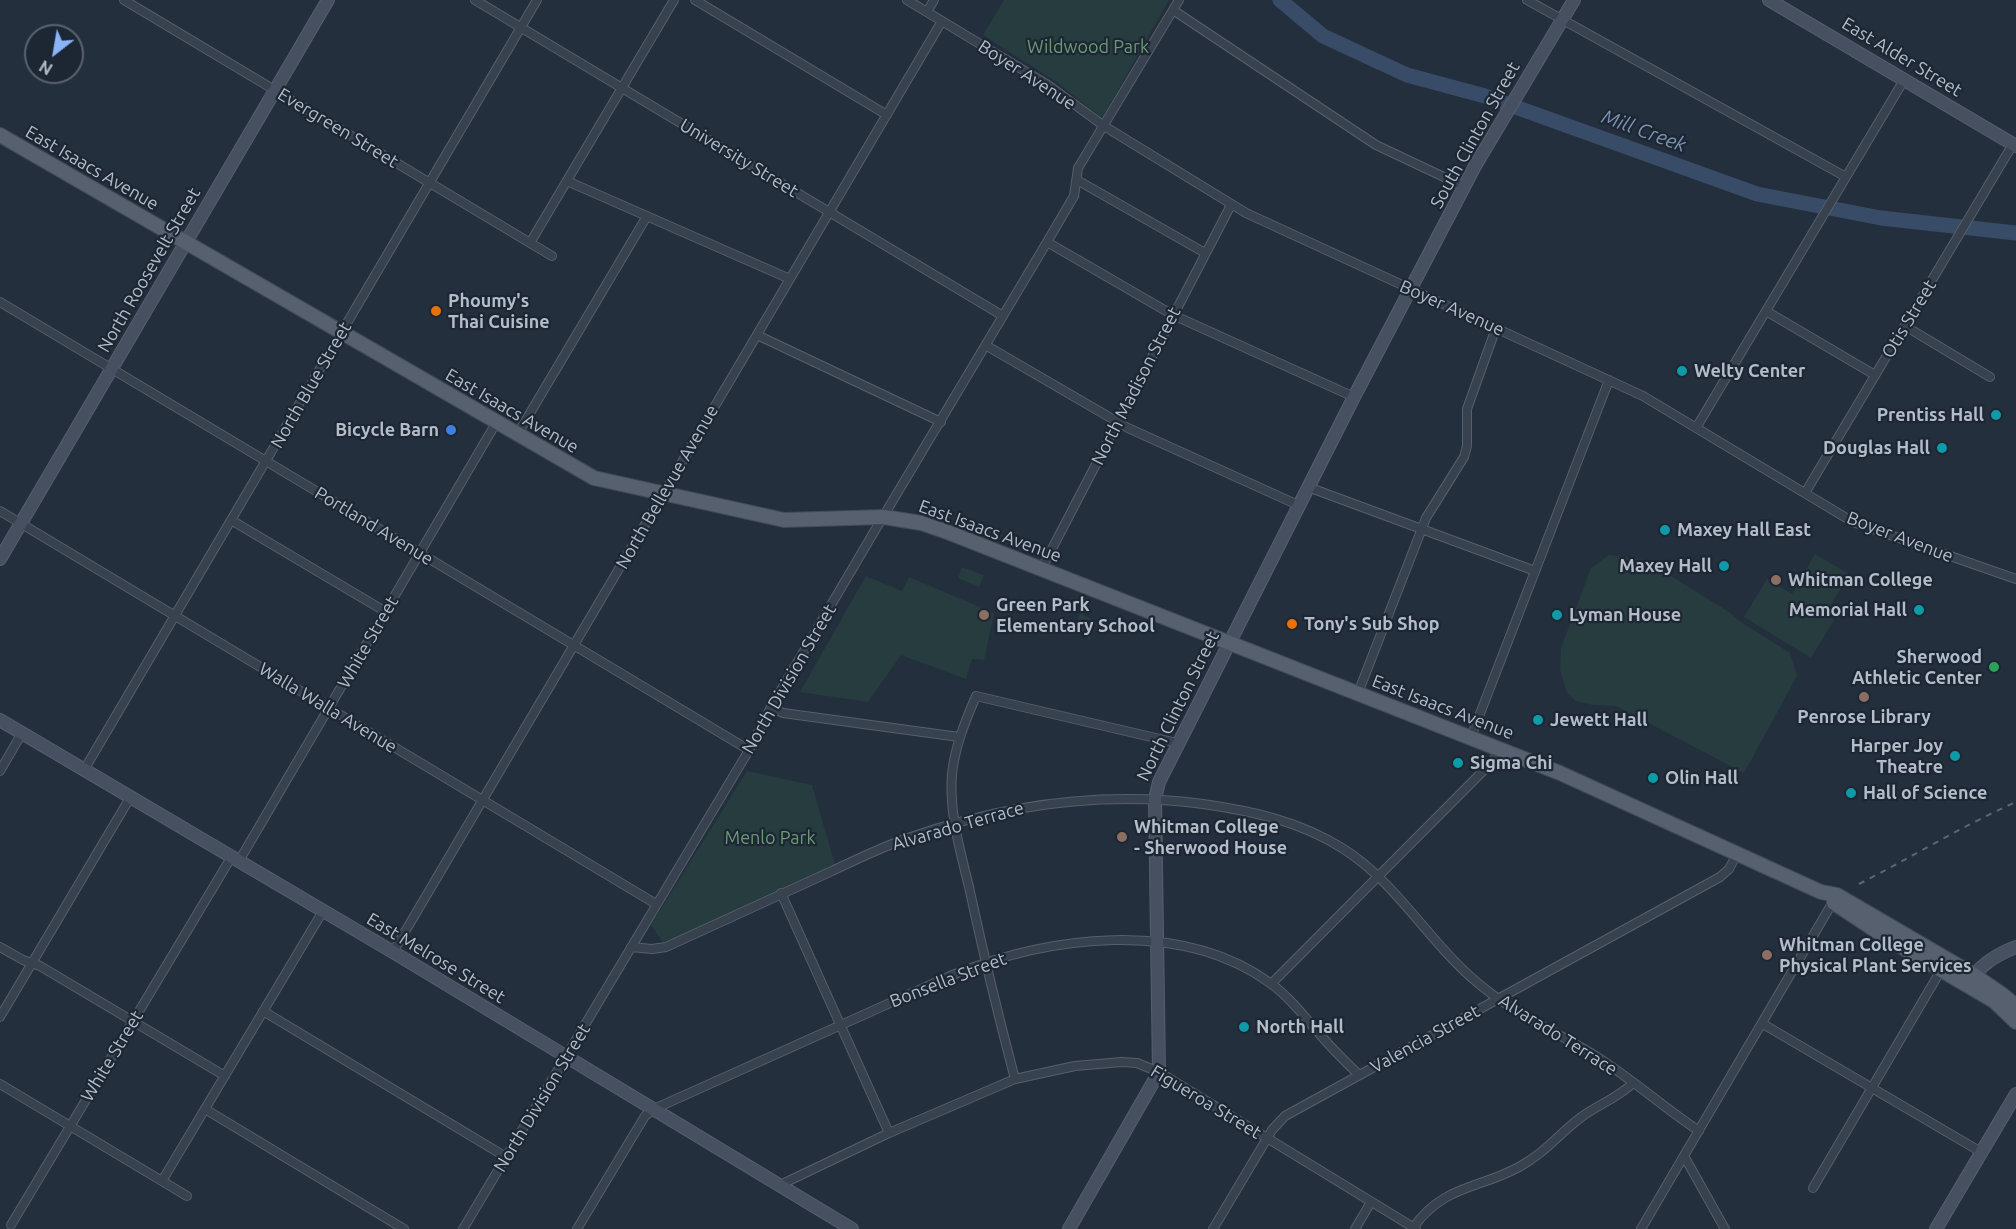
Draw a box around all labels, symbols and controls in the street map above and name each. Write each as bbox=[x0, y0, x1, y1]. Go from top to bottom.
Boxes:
street label: East Alder Street bbox=[1838, 13, 1966, 101]
north arrow bbox=[24, 24, 84, 84]
street label: Boyer Avenue bbox=[974, 35, 1080, 115]
park label: Wildwood Park bbox=[1027, 36, 1149, 58]
text: N bbox=[36, 57, 56, 79]
street label: South Clinton Street bbox=[1426, 58, 1524, 212]
street label: Evergreen Street bbox=[274, 83, 402, 173]
water label: Mill Creek bbox=[1598, 105, 1690, 157]
street label: University Street bbox=[676, 114, 802, 202]
street label: East Isaacs Avenue bbox=[22, 121, 162, 215]
street label: North Roosevelt Street bbox=[93, 184, 205, 356]
street label: Boyer Avenue bbox=[1396, 275, 1508, 341]
street label: Otis Street bbox=[1877, 276, 1941, 362]
place label: Phoumy's Thai Cuisine bbox=[448, 290, 550, 332]
street label: North Madison Street bbox=[1087, 303, 1185, 469]
marker: Phoumy's Thai Cuisine bbox=[429, 304, 443, 318]
street label: North Blue Street bbox=[266, 318, 356, 452]
place label: Welty Center bbox=[1694, 360, 1805, 382]
street label: East Isaacs Avenue bbox=[442, 364, 582, 458]
marker: Welty Center bbox=[1675, 364, 1689, 378]
street label: North Bellevue Avenue bbox=[611, 401, 723, 573]
place label: Prentiss Hall bbox=[1877, 404, 1984, 426]
marker: Prentiss Hall bbox=[1989, 408, 2003, 422]
place label: Bicycle Barn bbox=[335, 419, 439, 441]
marker: Bicycle Barn bbox=[444, 423, 458, 437]
place label: Douglas Hall bbox=[1823, 437, 1930, 459]
marker: Douglas Hall bbox=[1935, 441, 1949, 455]
street label: Portland Avenue bbox=[311, 482, 437, 570]
street label: East Isaacs Avenue bbox=[916, 495, 1064, 567]
street label: Boyer Avenue bbox=[1844, 507, 1956, 567]
place label: Maxey Hall East bbox=[1677, 519, 1811, 541]
marker: Maxey Hall East bbox=[1658, 523, 1672, 537]
place label: Maxey Hall bbox=[1619, 555, 1712, 577]
marker: Maxey Hall bbox=[1717, 559, 1731, 573]
place label: Whitman College bbox=[1788, 569, 1933, 591]
marker: Whitman College bbox=[1769, 573, 1783, 587]
street label: White Street bbox=[333, 592, 403, 692]
place label: Green Park Elementary School bbox=[996, 594, 1155, 636]
place label: Memorial Hall bbox=[1789, 599, 1907, 621]
street label: North Division Street bbox=[737, 600, 841, 758]
marker: Memorial Hall bbox=[1912, 603, 1926, 617]
place label: Lyman House bbox=[1569, 604, 1681, 626]
marker: Green Park Elementary School bbox=[977, 608, 991, 622]
marker: Lyman House bbox=[1550, 608, 1564, 622]
place label: Tony's Sub Shop bbox=[1304, 613, 1440, 635]
marker: Tony's Sub Shop bbox=[1285, 617, 1299, 631]
street label: North Clinton Street bbox=[1132, 627, 1224, 785]
place label: Sherwood Athletic Center bbox=[1852, 646, 1982, 688]
street label: Walla Walla Avenue bbox=[255, 658, 401, 758]
marker: Sherwood Athletic Center bbox=[1987, 660, 2001, 674]
street label: East Isaacs Avenue bbox=[1369, 670, 1517, 744]
marker: Penrose Library bbox=[1857, 690, 1871, 704]
place label: Penrose Library bbox=[1797, 706, 1931, 728]
place label: Jewett Hall bbox=[1550, 709, 1648, 731]
marker: Jewett Hall bbox=[1531, 713, 1545, 727]
place label: Harper Joy Theatre bbox=[1850, 735, 1943, 777]
marker: Harper Joy Theatre bbox=[1948, 749, 1962, 763]
place label: Sigma Chi bbox=[1470, 752, 1552, 774]
marker: Sigma Chi bbox=[1451, 756, 1465, 770]
place label: Olin Hall bbox=[1665, 767, 1738, 789]
marker: Olin Hall bbox=[1646, 771, 1660, 785]
place label: Hall of Science bbox=[1863, 782, 1987, 804]
marker: Hall of Science bbox=[1844, 786, 1858, 800]
street label: Alvarado Terrace bbox=[890, 797, 1026, 855]
place label: Whitman College - Sherwood House bbox=[1134, 816, 1287, 858]
park label: Menlo Park bbox=[725, 827, 815, 849]
marker: Whitman College - Sherwood House bbox=[1115, 830, 1129, 844]
street label: East Melrose Street bbox=[363, 908, 509, 1008]
place label: Whitman College Physical Plant Services bbox=[1779, 934, 1972, 976]
street label: Bonsella Street bbox=[887, 948, 1009, 1012]
marker: Whitman College Physical Plant Services bbox=[1760, 948, 1774, 962]
street label: Alvarado Terrace bbox=[1495, 990, 1621, 1080]
street label: Valencia Street bbox=[1367, 1000, 1483, 1078]
street label: White Street bbox=[76, 1006, 148, 1106]
place label: North Hall bbox=[1256, 1016, 1344, 1038]
street label: North Division Street bbox=[489, 1020, 595, 1176]
marker: North Hall bbox=[1237, 1020, 1251, 1034]
street label: Figueroa Street bbox=[1147, 1060, 1265, 1144]

